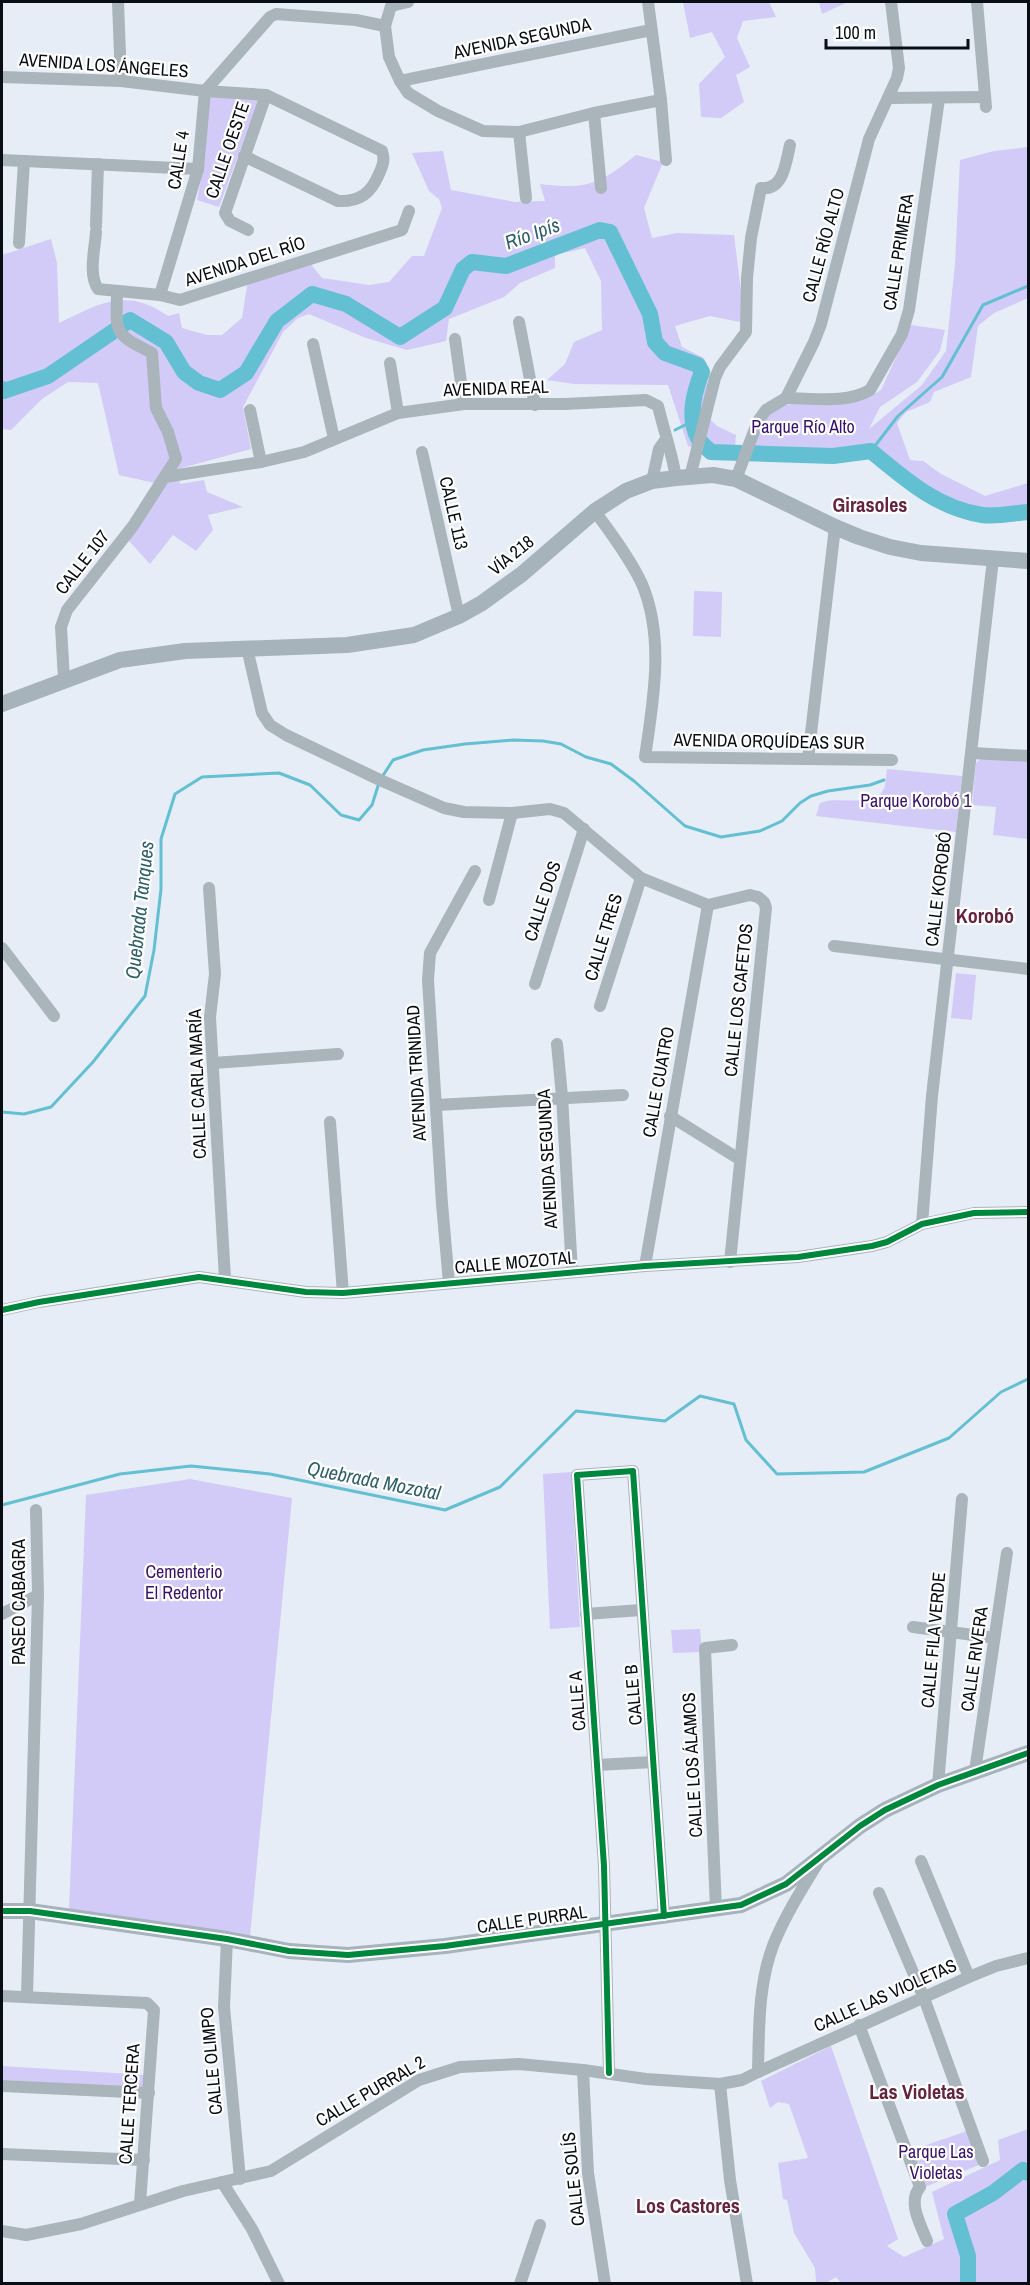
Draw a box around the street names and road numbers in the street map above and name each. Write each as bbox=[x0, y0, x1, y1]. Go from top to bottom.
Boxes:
street label: AVENIDA SEGUNDA bbox=[450, 11, 593, 65]
street label: AVENIDA LOS ÁNGELES bbox=[18, 47, 190, 83]
street label: CALLE OESTE bbox=[199, 98, 255, 202]
street label: CALLE 4 bbox=[161, 129, 195, 191]
street label: CALLE RÍO ALTO bbox=[796, 185, 850, 305]
street label: CALLE PRIMERA bbox=[876, 192, 920, 312]
street label: AVENIDA DEL RÍO bbox=[180, 230, 309, 293]
street label: AVENIDA REAL bbox=[442, 374, 549, 402]
street label: CALLE 113 bbox=[433, 474, 475, 552]
street label: CALLE 107 bbox=[49, 525, 115, 599]
street label: VÍA 218 bbox=[483, 529, 539, 581]
street label: AVENIDA ORQUÍDEAS SUR bbox=[672, 727, 865, 755]
street label: CALLE KOROBÓ bbox=[919, 830, 957, 948]
street label: CALLE DOS bbox=[517, 858, 567, 944]
street label: CALLE TRES bbox=[578, 890, 628, 984]
street label: CALLE LOS CAFETOS bbox=[718, 922, 758, 1078]
street label: AVENIDA TRINIDAD bbox=[400, 1004, 432, 1143]
street label: CALLE CARLA MARÍA bbox=[182, 1008, 212, 1159]
street label: CALLE CUATRO bbox=[636, 1025, 680, 1139]
street label: AVENIDA SEGUNDA bbox=[531, 1088, 563, 1231]
street label: CALLE MOZOTAL bbox=[454, 1244, 576, 1280]
street label: PASEO CABAGRA bbox=[6, 1539, 31, 1665]
street label: CALLE FILA VERDE bbox=[915, 1571, 951, 1709]
street label: CALLE RIVERA bbox=[954, 1605, 994, 1713]
street label: CALLE B bbox=[618, 1664, 648, 1726]
street label: CALLE A bbox=[562, 1670, 592, 1732]
street label: CALLE LOS ÁLAMOS bbox=[676, 1692, 708, 1838]
street label: CALLE PURRAL bbox=[475, 1899, 589, 1939]
street label: CALLE LAS VIOLETAS bbox=[810, 1952, 961, 2038]
street label: CALLE OLIMPO bbox=[194, 2006, 228, 2116]
street label: CALLE TERCERA bbox=[112, 2043, 146, 2165]
street label: CALLE PURRAL 2 bbox=[311, 2050, 429, 2132]
street label: CALLE SOLÍS bbox=[556, 2131, 590, 2227]

